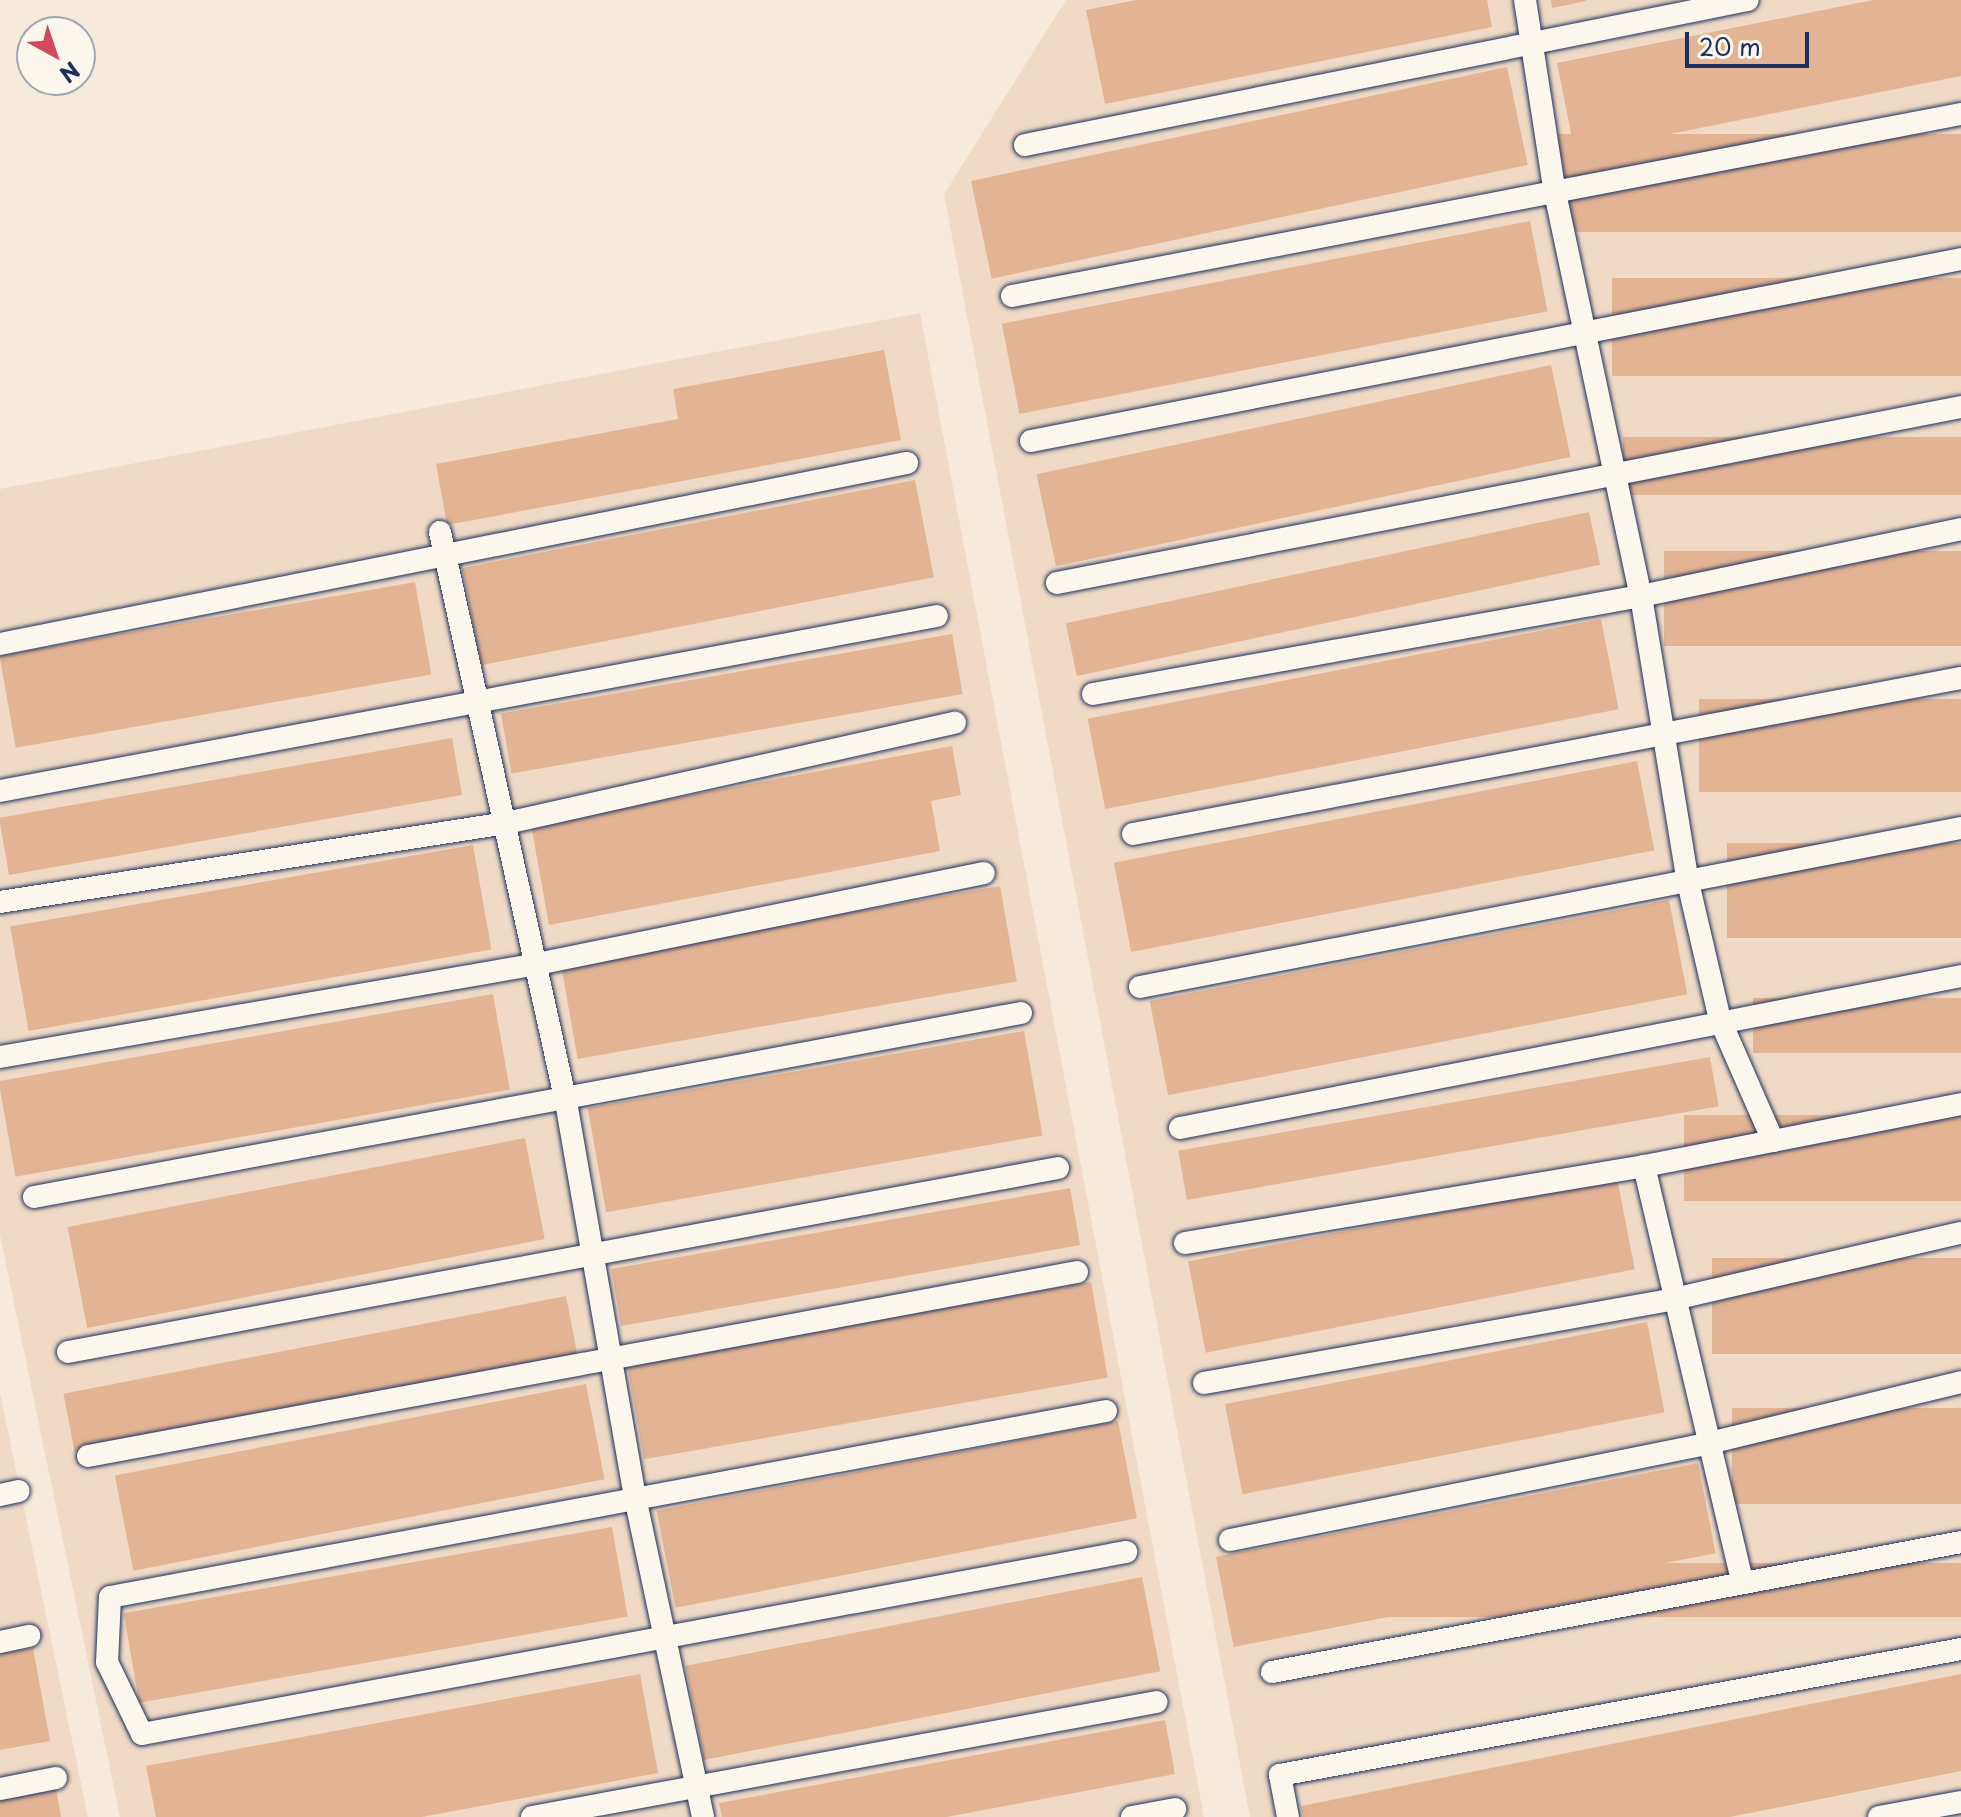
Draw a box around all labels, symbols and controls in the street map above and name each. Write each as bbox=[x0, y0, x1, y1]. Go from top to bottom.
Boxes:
north arrow bbox=[16, 16, 96, 96]
scale bar bbox=[1689, 16, 1813, 66]
text: 20 m bbox=[1699, 28, 1761, 64]
text: N bbox=[53, 55, 88, 91]

